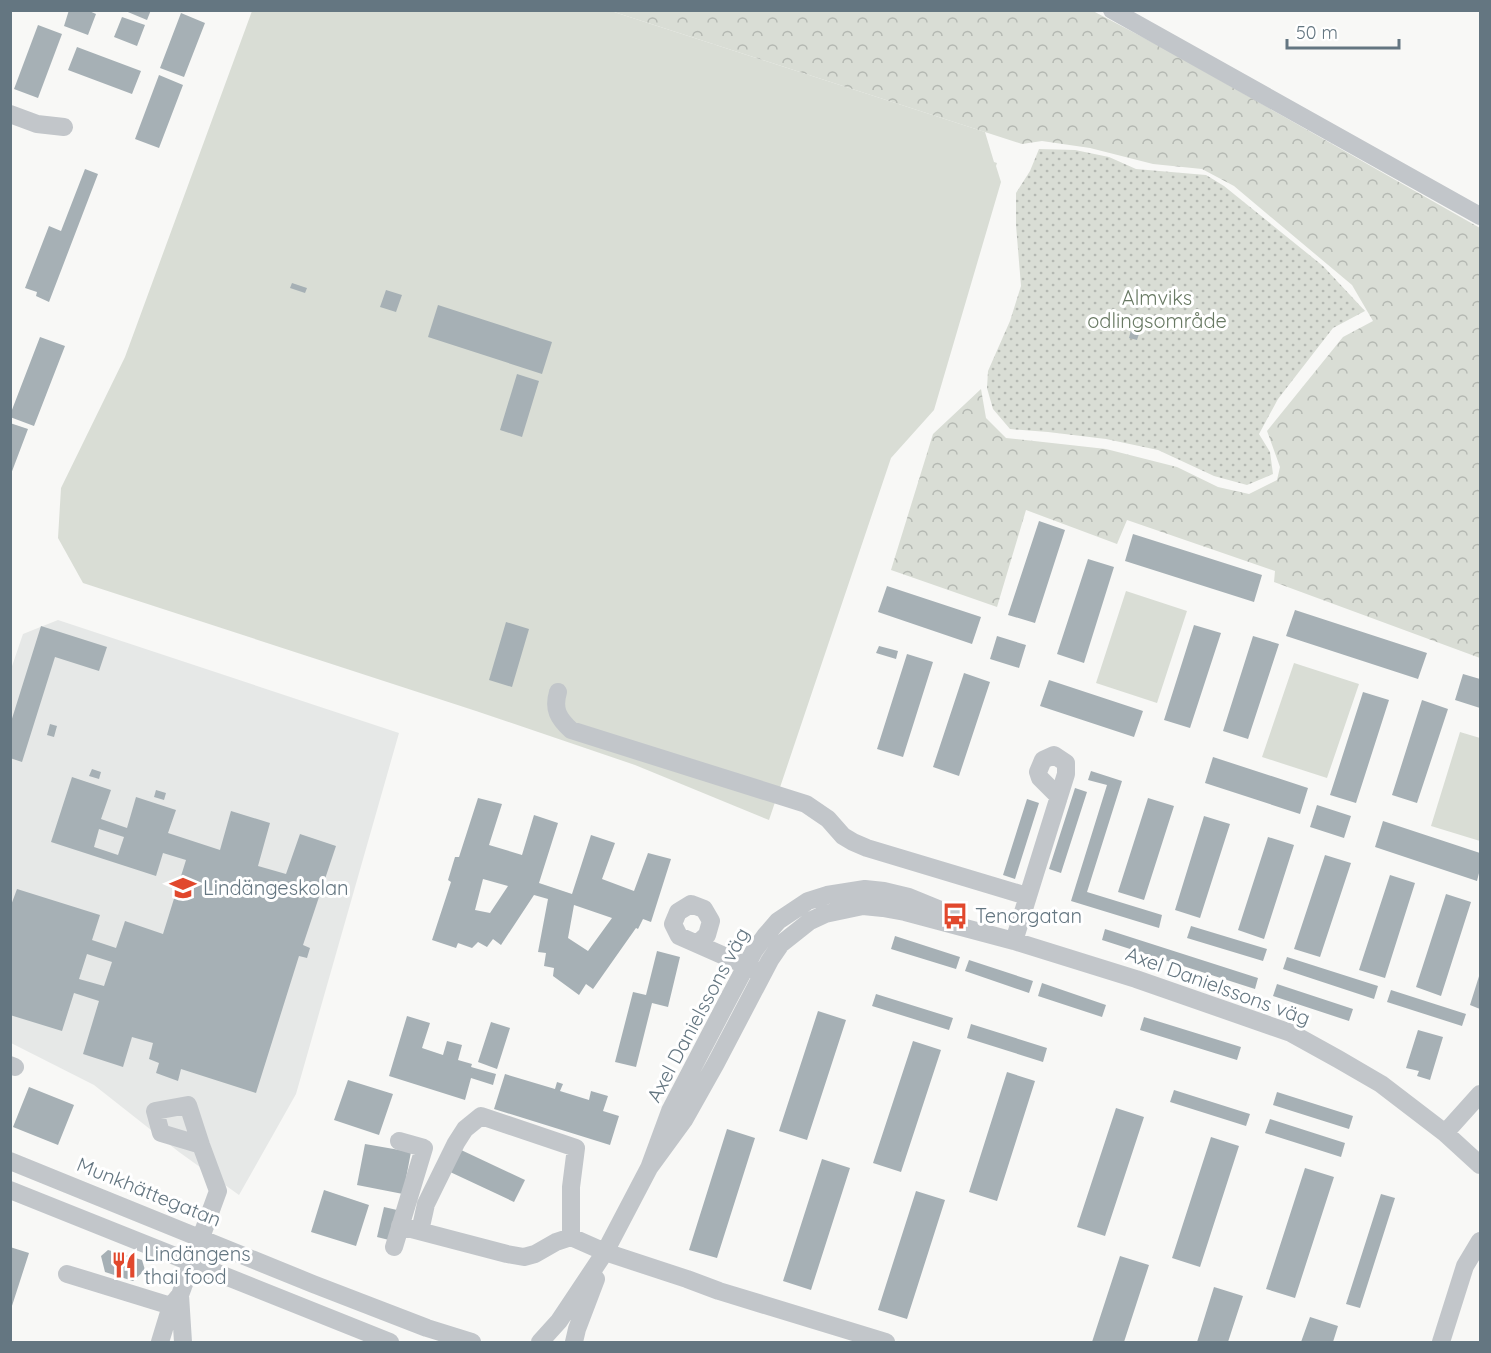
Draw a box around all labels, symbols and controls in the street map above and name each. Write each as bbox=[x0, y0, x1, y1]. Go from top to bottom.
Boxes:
scale bar bbox=[1287, 12, 1400, 50]
text: 50 m bbox=[1296, 21, 1338, 44]
park label: Almviks odlingsområde bbox=[1087, 285, 1227, 333]
school or university icon: Lindängeskolan bbox=[168, 873, 198, 903]
place label: Lindängeskolan bbox=[203, 875, 349, 900]
bus stop icon: Tenorgatan bbox=[940, 901, 970, 931]
place label: Tenorgatan bbox=[975, 903, 1082, 928]
street label: Axel Danielssons väg bbox=[641, 923, 754, 1106]
street label: Axel Danielssons väg bbox=[1123, 941, 1314, 1031]
street label: Munkhättegatan bbox=[73, 1151, 225, 1232]
place label: Lindängens thai food bbox=[144, 1241, 251, 1289]
restaurant icon: Lindängens thai food bbox=[109, 1250, 139, 1280]

